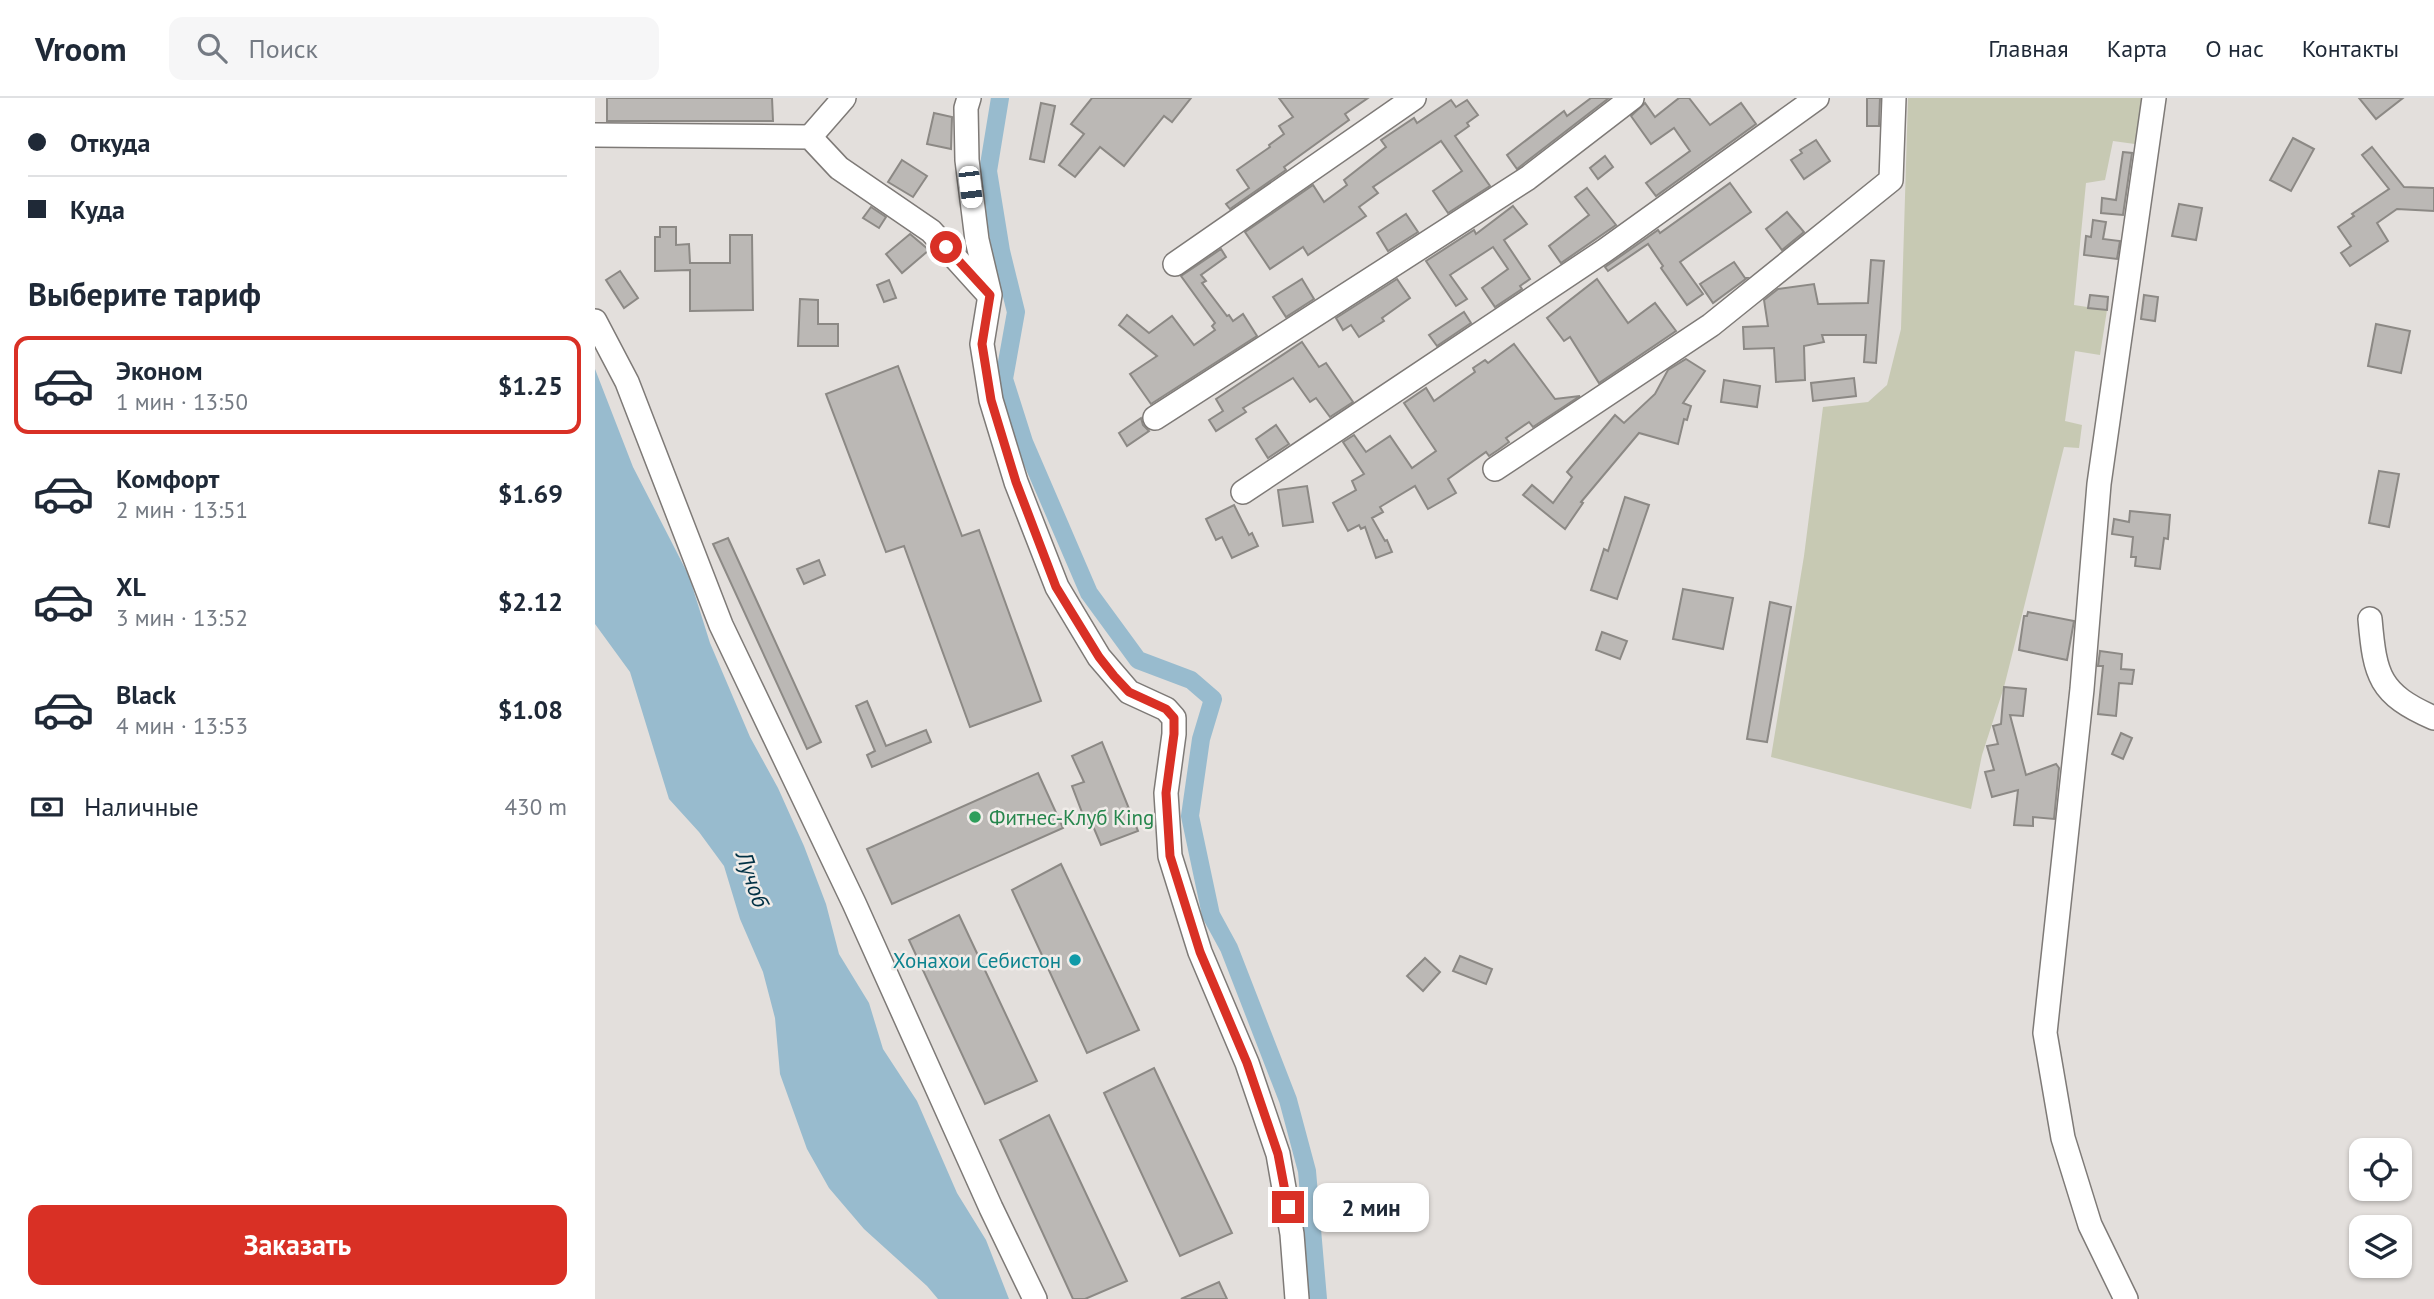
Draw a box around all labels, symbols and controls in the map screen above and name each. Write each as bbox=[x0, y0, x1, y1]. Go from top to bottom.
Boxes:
search box bbox=[169, 17, 659, 80]
text: Vroom bbox=[35, 27, 127, 70]
icon: search bbox=[193, 29, 231, 67]
text: Поиск bbox=[249, 32, 318, 65]
text: Главная bbox=[1988, 33, 2069, 64]
text: Карта bbox=[2107, 33, 2167, 64]
text: О нас bbox=[2205, 33, 2264, 64]
text: Контакты bbox=[2302, 33, 2399, 64]
text: Откуда bbox=[70, 126, 150, 159]
car bbox=[958, 165, 983, 209]
text: Куда bbox=[70, 193, 125, 226]
route start bbox=[930, 231, 962, 263]
text: Выберите тариф bbox=[28, 273, 261, 315]
icon: car bbox=[32, 354, 95, 417]
text: Эконом bbox=[116, 354, 203, 387]
text: $1.25 bbox=[498, 369, 563, 402]
text: 1 мин · 13:50 bbox=[116, 387, 248, 416]
icon: car bbox=[32, 462, 95, 525]
text: Комфорт bbox=[116, 462, 219, 495]
text: $1.69 bbox=[498, 477, 563, 510]
text: 2 мин · 13:51 bbox=[116, 495, 248, 524]
icon: car bbox=[32, 570, 95, 633]
text: XL bbox=[116, 570, 146, 603]
text: $2.12 bbox=[498, 585, 563, 618]
text: 3 мин · 13:52 bbox=[116, 603, 248, 632]
icon: car bbox=[32, 678, 95, 741]
text: Black bbox=[116, 678, 176, 711]
text: $1.08 bbox=[498, 693, 563, 726]
text: 4 мин · 13:53 bbox=[116, 711, 248, 740]
icon: cash bbox=[28, 788, 66, 826]
text: Наличные bbox=[84, 790, 199, 823]
text: 430 m bbox=[505, 792, 567, 821]
place label: Фитнес-Клуб King bbox=[989, 804, 1154, 831]
marker: Фитнес-Клуб King bbox=[967, 809, 983, 825]
water label: Лучоб bbox=[730, 846, 777, 912]
place label: Хонахои Себистон bbox=[893, 947, 1061, 974]
marker: Хонахои Себистон bbox=[1067, 952, 1083, 968]
map controls bbox=[2349, 1138, 2412, 1278]
button: locate bbox=[2349, 1138, 2412, 1201]
callout: 2 мин bbox=[1313, 1182, 1428, 1232]
route end bbox=[1272, 1191, 1304, 1223]
text: 2 мин bbox=[1341, 1193, 1401, 1222]
button: Заказать bbox=[28, 1205, 567, 1285]
button: layers bbox=[2349, 1215, 2412, 1278]

